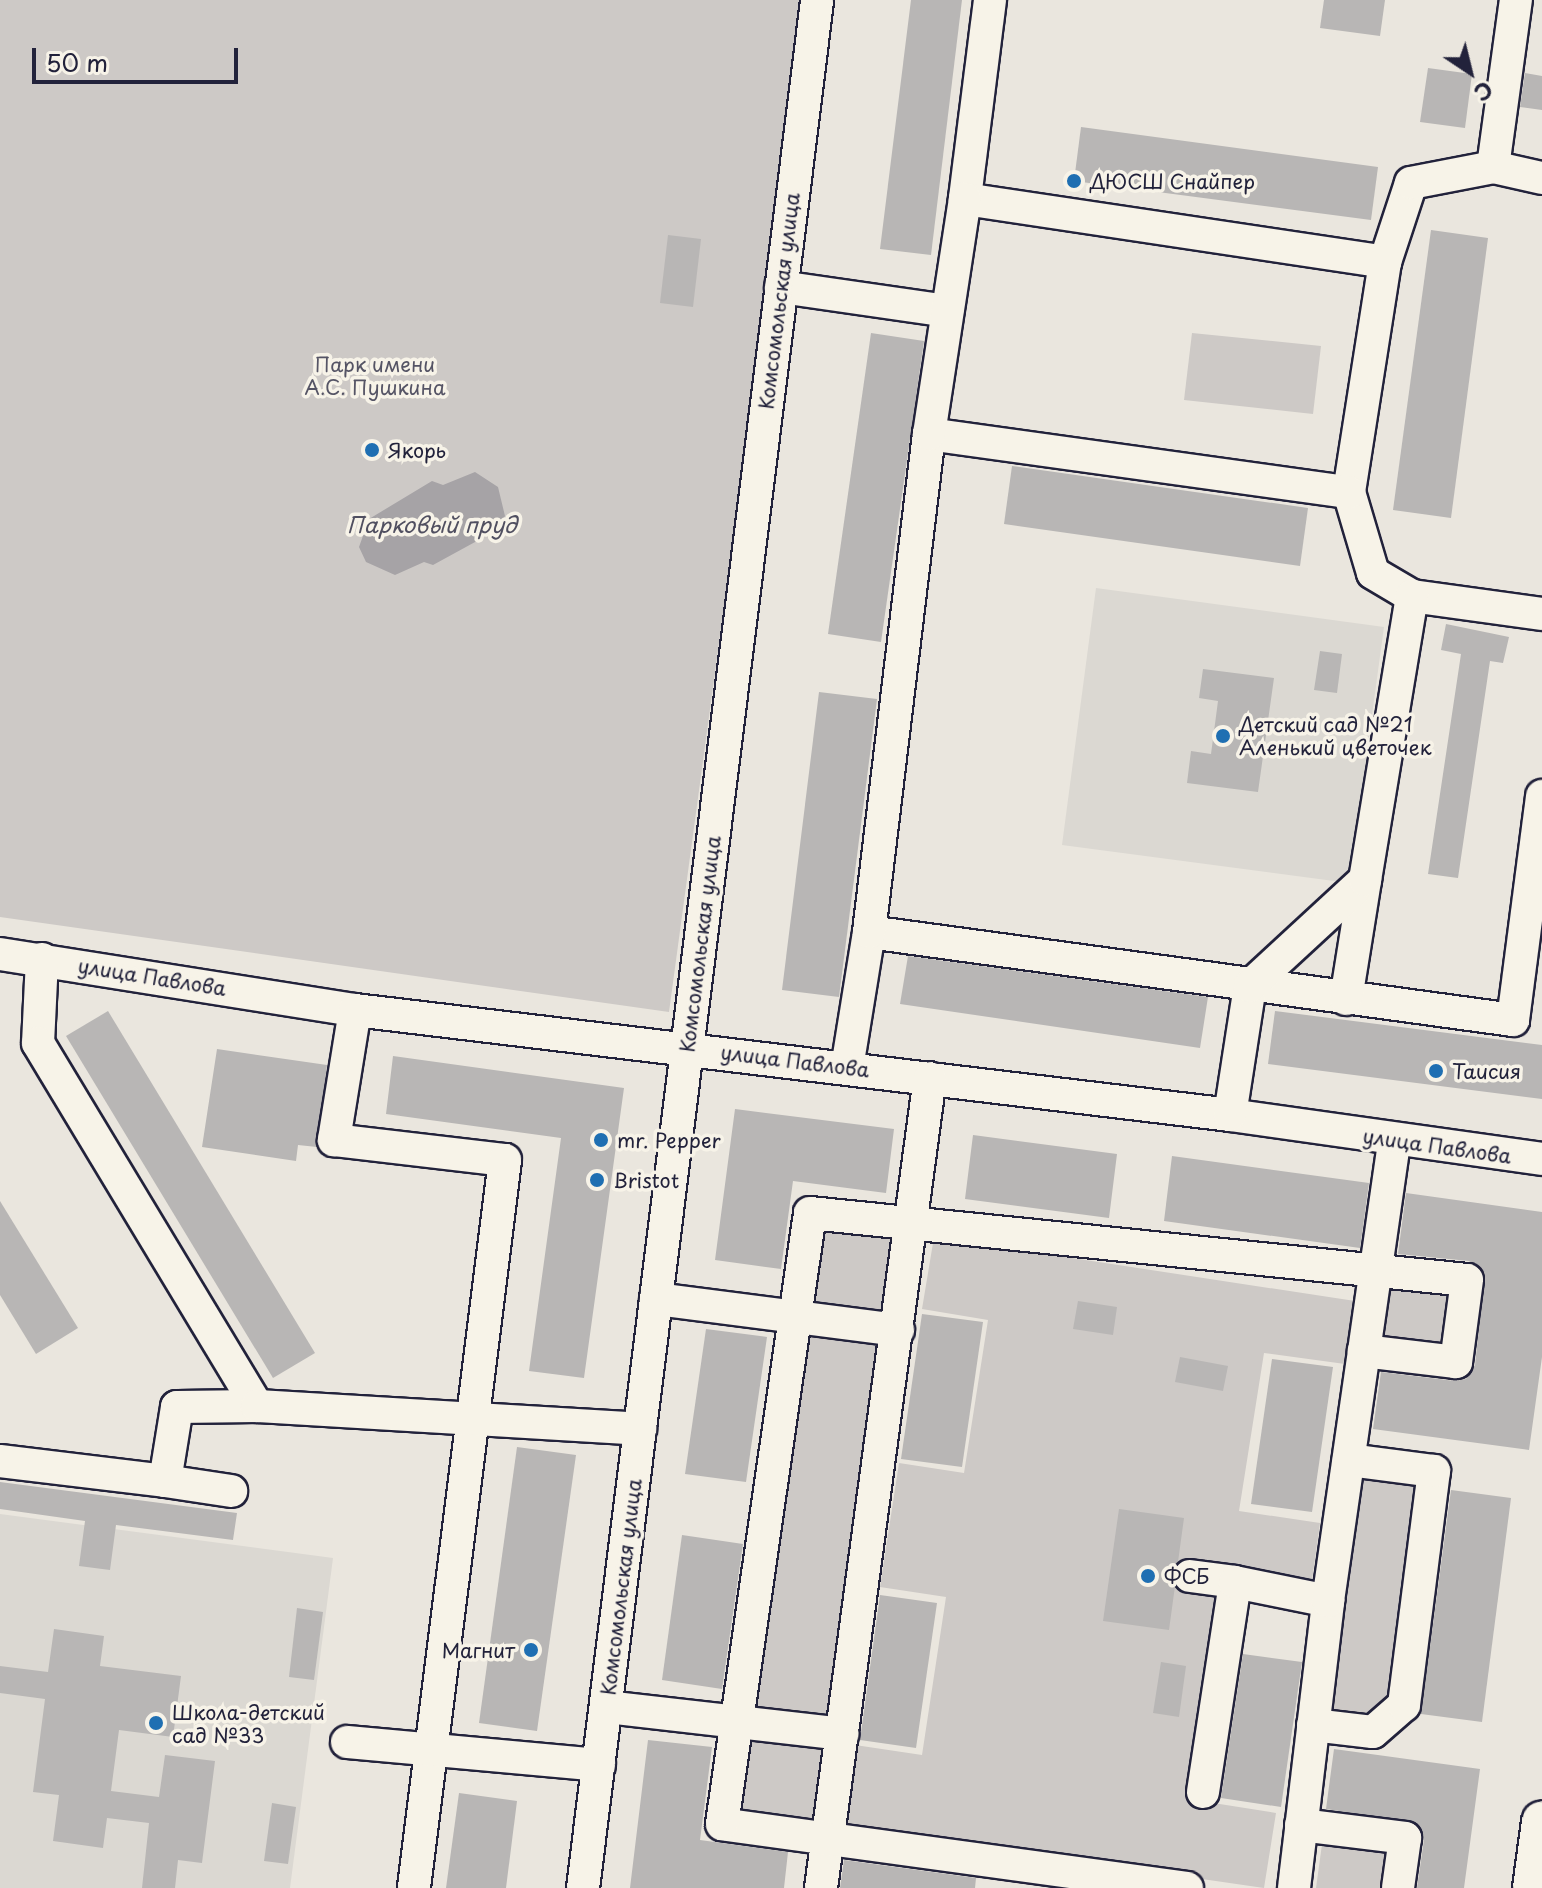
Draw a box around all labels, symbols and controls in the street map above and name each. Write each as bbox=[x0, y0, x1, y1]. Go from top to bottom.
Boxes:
scale bar bbox=[36, 32, 242, 82]
north arrow bbox=[1430, 32, 1510, 112]
text: 50 m bbox=[46, 44, 108, 80]
text: С bbox=[1468, 74, 1500, 110]
place label: ДЮСШ Снайпер bbox=[1090, 169, 1256, 193]
marker: ДЮСШ Снайпер bbox=[1065, 172, 1083, 190]
street label: Комсомольская улица bbox=[754, 190, 804, 412]
park label: Парк имени А.С. Пушкина bbox=[304, 352, 446, 399]
place label: Якорь bbox=[388, 438, 446, 462]
marker: Якорь bbox=[363, 441, 381, 459]
water label: Парковый пруд bbox=[347, 511, 517, 537]
place label: Детский сад №21 Аленький цветочек bbox=[1239, 712, 1432, 759]
marker: Детский сад №21 Аленький цветочек bbox=[1214, 727, 1232, 745]
street label: Комсомольская улица bbox=[675, 833, 725, 1055]
street label: улица Павлова bbox=[76, 953, 228, 1001]
street label: улица Павлова bbox=[719, 1040, 871, 1082]
place label: Таисия bbox=[1452, 1059, 1521, 1083]
marker: Таисия bbox=[1427, 1062, 1445, 1080]
street label: улица Павлова bbox=[1361, 1124, 1513, 1168]
place label: mr. Pepper bbox=[617, 1128, 721, 1152]
marker: mr. Pepper bbox=[592, 1131, 610, 1149]
place label: Bristot bbox=[613, 1168, 679, 1192]
marker: Bristot bbox=[588, 1171, 606, 1189]
street label: Комсомольская улица bbox=[596, 1476, 646, 1698]
place label: ФСБ bbox=[1164, 1564, 1209, 1588]
marker: ФСБ bbox=[1139, 1567, 1157, 1585]
place label: Магнит bbox=[442, 1638, 515, 1662]
marker: Магнит bbox=[522, 1641, 540, 1659]
place label: Школа-детский сад №33 bbox=[172, 1700, 325, 1747]
marker: Школа-детский сад №33 bbox=[147, 1714, 165, 1732]

